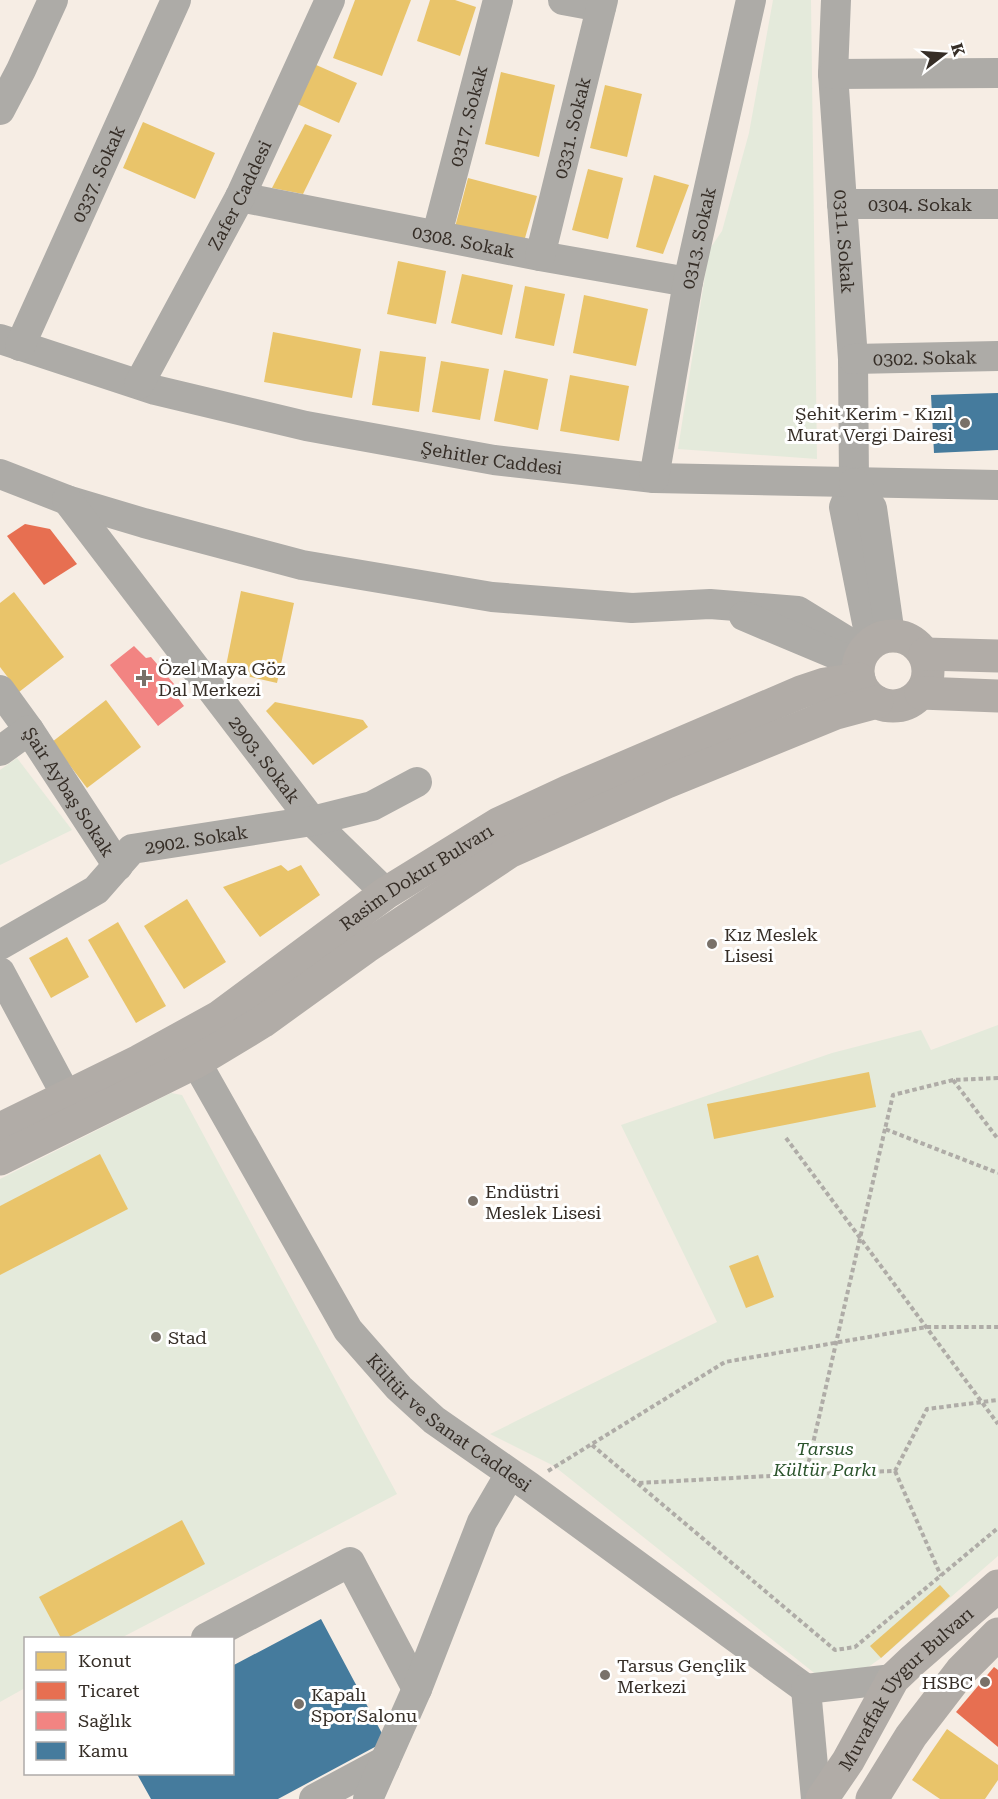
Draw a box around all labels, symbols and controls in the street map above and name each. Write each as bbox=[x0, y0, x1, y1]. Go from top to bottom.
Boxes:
north arrow bbox=[914, 24, 974, 84]
text: K bbox=[947, 41, 969, 59]
street label: 0317. Sokak bbox=[444, 63, 491, 169]
street label: 0331. Sokak bbox=[549, 75, 594, 181]
street label: 0337. Sokak bbox=[67, 122, 129, 225]
street label: Zafer Caddesi bbox=[203, 137, 275, 253]
street label: 0313. Sokak bbox=[676, 185, 719, 291]
street label: 0311. Sokak bbox=[831, 189, 859, 294]
street label: 0304. Sokak bbox=[868, 194, 972, 215]
street label: 0308. Sokak bbox=[411, 221, 517, 261]
street label: 0302. Sokak bbox=[873, 346, 977, 369]
place label: Şehit Kerim - Kızıl Murat Vergi Dairesi bbox=[787, 403, 953, 445]
marker: Şehit Kerim - Kızıl Murat Vergi Dairesi bbox=[958, 416, 972, 430]
street label: Şehitler Caddesi bbox=[420, 437, 564, 478]
place label: Özel Maya Göz Dal Merkezi bbox=[158, 658, 286, 700]
marker: Özel Maya Göz Dal Merkezi bbox=[135, 669, 153, 687]
street label: 2903. Sokak bbox=[225, 711, 305, 807]
street label: Şair Aybaş Sokak bbox=[19, 723, 119, 860]
street label: Rasim Dokur Bulvarı bbox=[335, 819, 497, 934]
street label: 2902. Sokak bbox=[143, 821, 249, 857]
place label: Kız Meslek Lisesi bbox=[724, 924, 818, 966]
marker: Kız Meslek Lisesi bbox=[705, 937, 719, 951]
place label: Endüstri Meslek Lisesi bbox=[485, 1181, 602, 1223]
marker: Endüstri Meslek Lisesi bbox=[466, 1194, 480, 1208]
place label: Stad bbox=[168, 1327, 207, 1348]
marker: Stad bbox=[149, 1330, 163, 1344]
street label: Kültür ve Sanat Caddesi bbox=[363, 1349, 536, 1496]
park label: Tarsus Kültür Parkı bbox=[772, 1438, 877, 1480]
street label: Muvaffak Uygur Bulvarı bbox=[834, 1602, 977, 1775]
legend bbox=[24, 1637, 234, 1775]
text: Konut bbox=[78, 1650, 131, 1671]
place label: Tarsus Gençlik Merkezi bbox=[617, 1655, 746, 1697]
marker: Tarsus Gençlik Merkezi bbox=[598, 1668, 612, 1682]
place label: HSBC bbox=[922, 1672, 973, 1693]
marker: HSBC bbox=[978, 1675, 992, 1689]
text: Ticaret bbox=[78, 1680, 140, 1701]
place label: Kapalı Spor Salonu bbox=[311, 1684, 417, 1726]
marker: Kapalı Spor Salonu bbox=[292, 1697, 306, 1711]
text: Sağlık bbox=[78, 1710, 132, 1731]
text: Kamu bbox=[78, 1740, 128, 1761]

